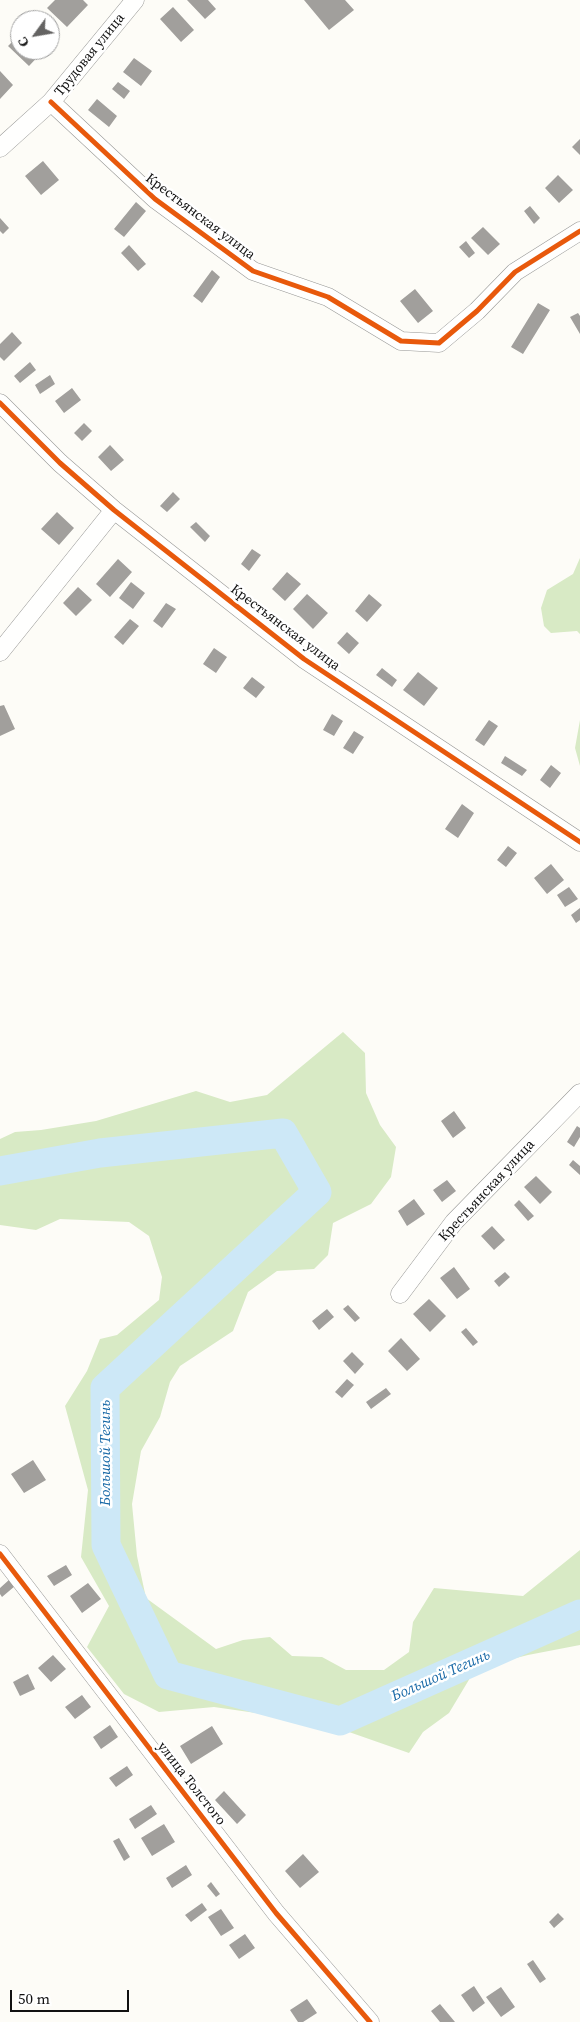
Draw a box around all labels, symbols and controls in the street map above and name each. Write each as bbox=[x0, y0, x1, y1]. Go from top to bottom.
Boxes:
north arrow bbox=[10, 10, 60, 60]
street label: Трудовая улица bbox=[51, 10, 129, 100]
text: С bbox=[12, 33, 34, 51]
street label: Крестьянская улица bbox=[142, 170, 258, 264]
street label: Крестьянская улица bbox=[227, 581, 343, 675]
street label: Крестьянская улица bbox=[435, 1137, 539, 1245]
water label: Большой Тегинь bbox=[97, 1400, 115, 1506]
water label: Большой Тегинь bbox=[389, 1646, 493, 1706]
street label: улица Толстого bbox=[153, 1739, 229, 1829]
scale bar bbox=[12, 1980, 131, 2012]
text: 50 m bbox=[18, 1988, 50, 2009]

